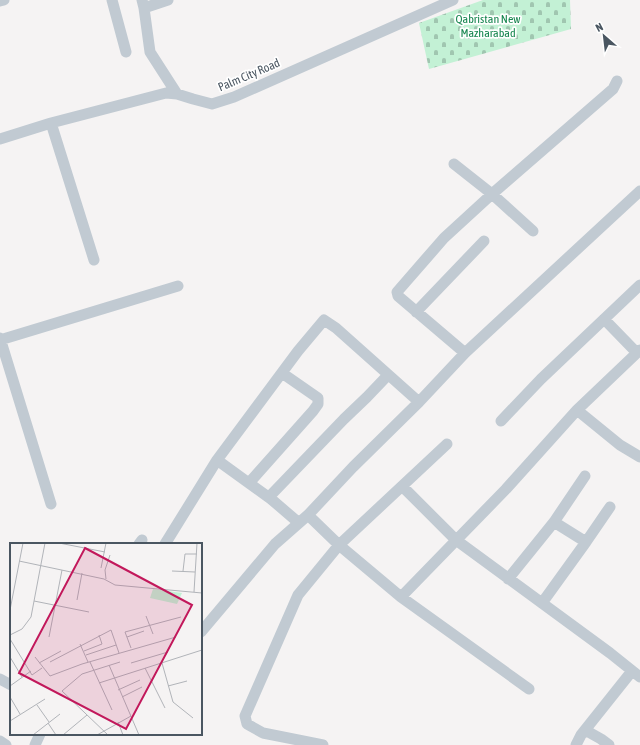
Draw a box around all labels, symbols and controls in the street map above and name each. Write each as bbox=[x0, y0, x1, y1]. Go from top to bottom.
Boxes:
park label: Qabristan New Mazharabad bbox=[456, 12, 520, 40]
north arrow bbox=[584, 16, 624, 56]
text: N bbox=[594, 20, 605, 34]
street label: Palm City Road bbox=[216, 56, 282, 94]
inset map bbox=[10, 543, 202, 735]

